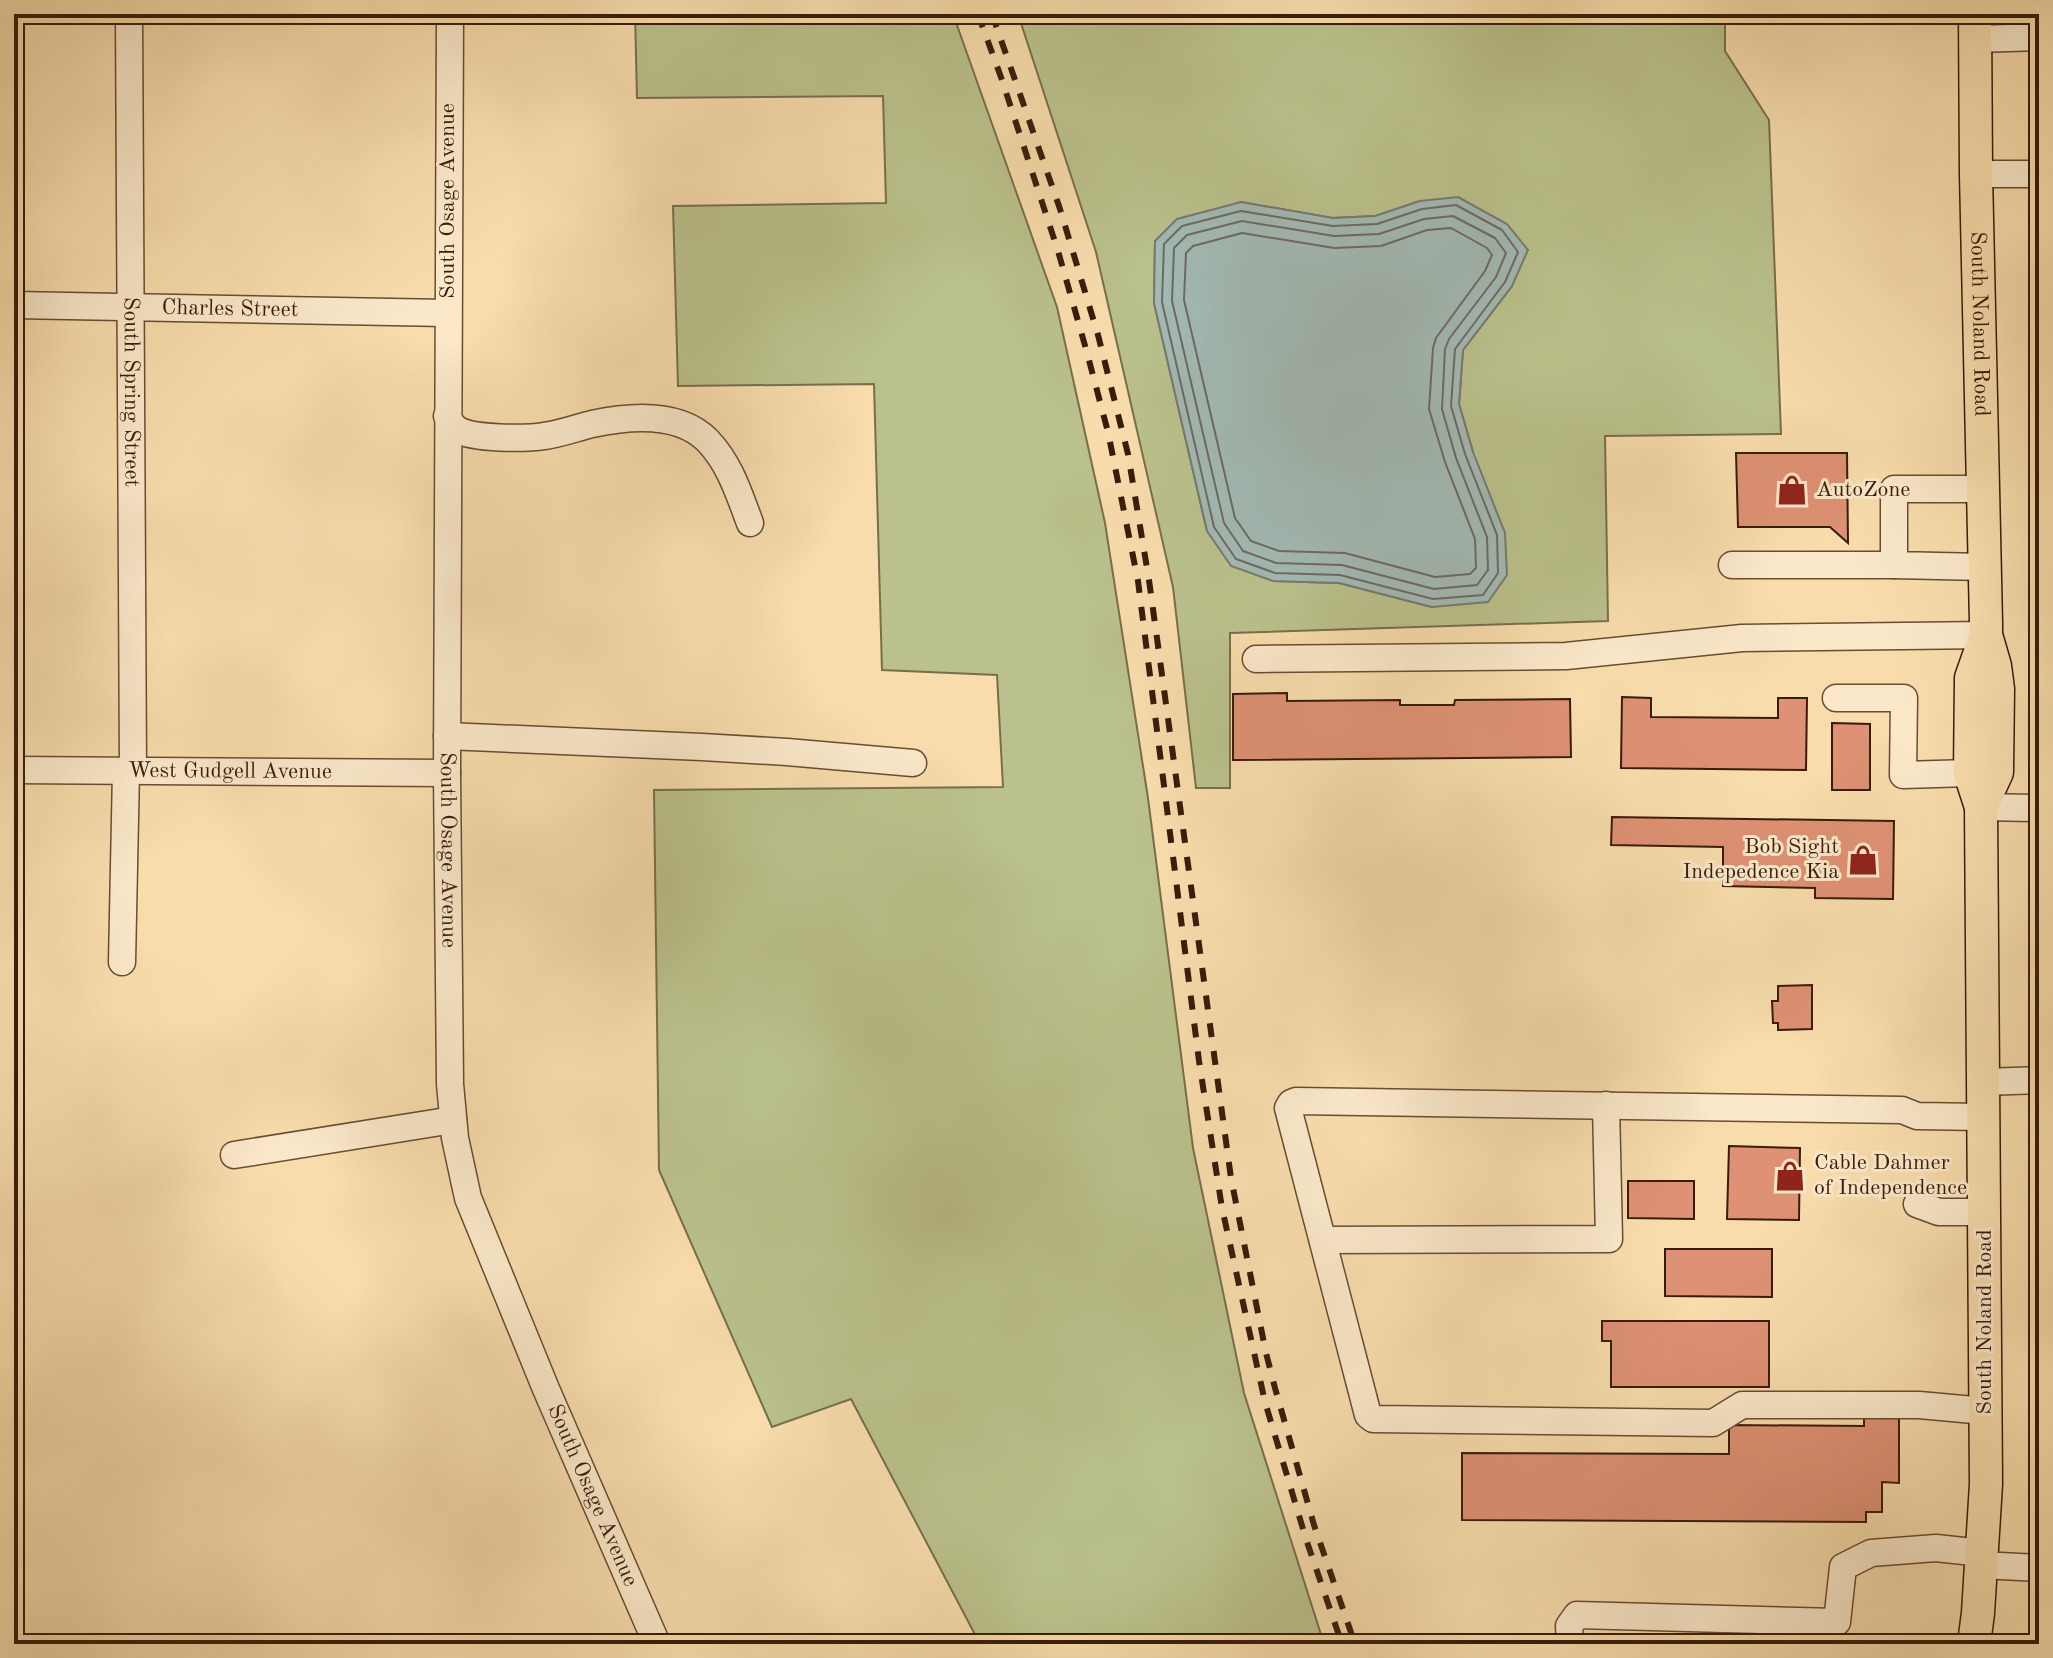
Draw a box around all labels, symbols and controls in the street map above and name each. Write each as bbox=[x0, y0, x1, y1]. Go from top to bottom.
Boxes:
street label: South Osage Avenue bbox=[437, 103, 459, 299]
street label: South Noland Road bbox=[1966, 231, 1992, 417]
street label: South Spring Street bbox=[119, 297, 143, 487]
street label: Charles Street bbox=[161, 297, 299, 321]
shop icon: AutoZone bbox=[1775, 473, 1809, 507]
place label: AutoZone bbox=[1816, 479, 1910, 501]
street label: South Osage Avenue bbox=[436, 752, 460, 948]
street label: West Gudgell Avenue bbox=[128, 760, 332, 783]
place label: Bob Sight Indepedence Kia bbox=[1683, 836, 1839, 883]
shop icon: Bob Sight Indepedence Kia bbox=[1846, 843, 1880, 877]
place label: Cable Dahmer of Independence bbox=[1814, 1152, 1967, 1199]
shop icon: Cable Dahmer of Independence bbox=[1773, 1159, 1807, 1193]
street label: South Noland Road bbox=[1974, 1229, 1996, 1415]
street label: South Osage Avenue bbox=[543, 1401, 642, 1590]

